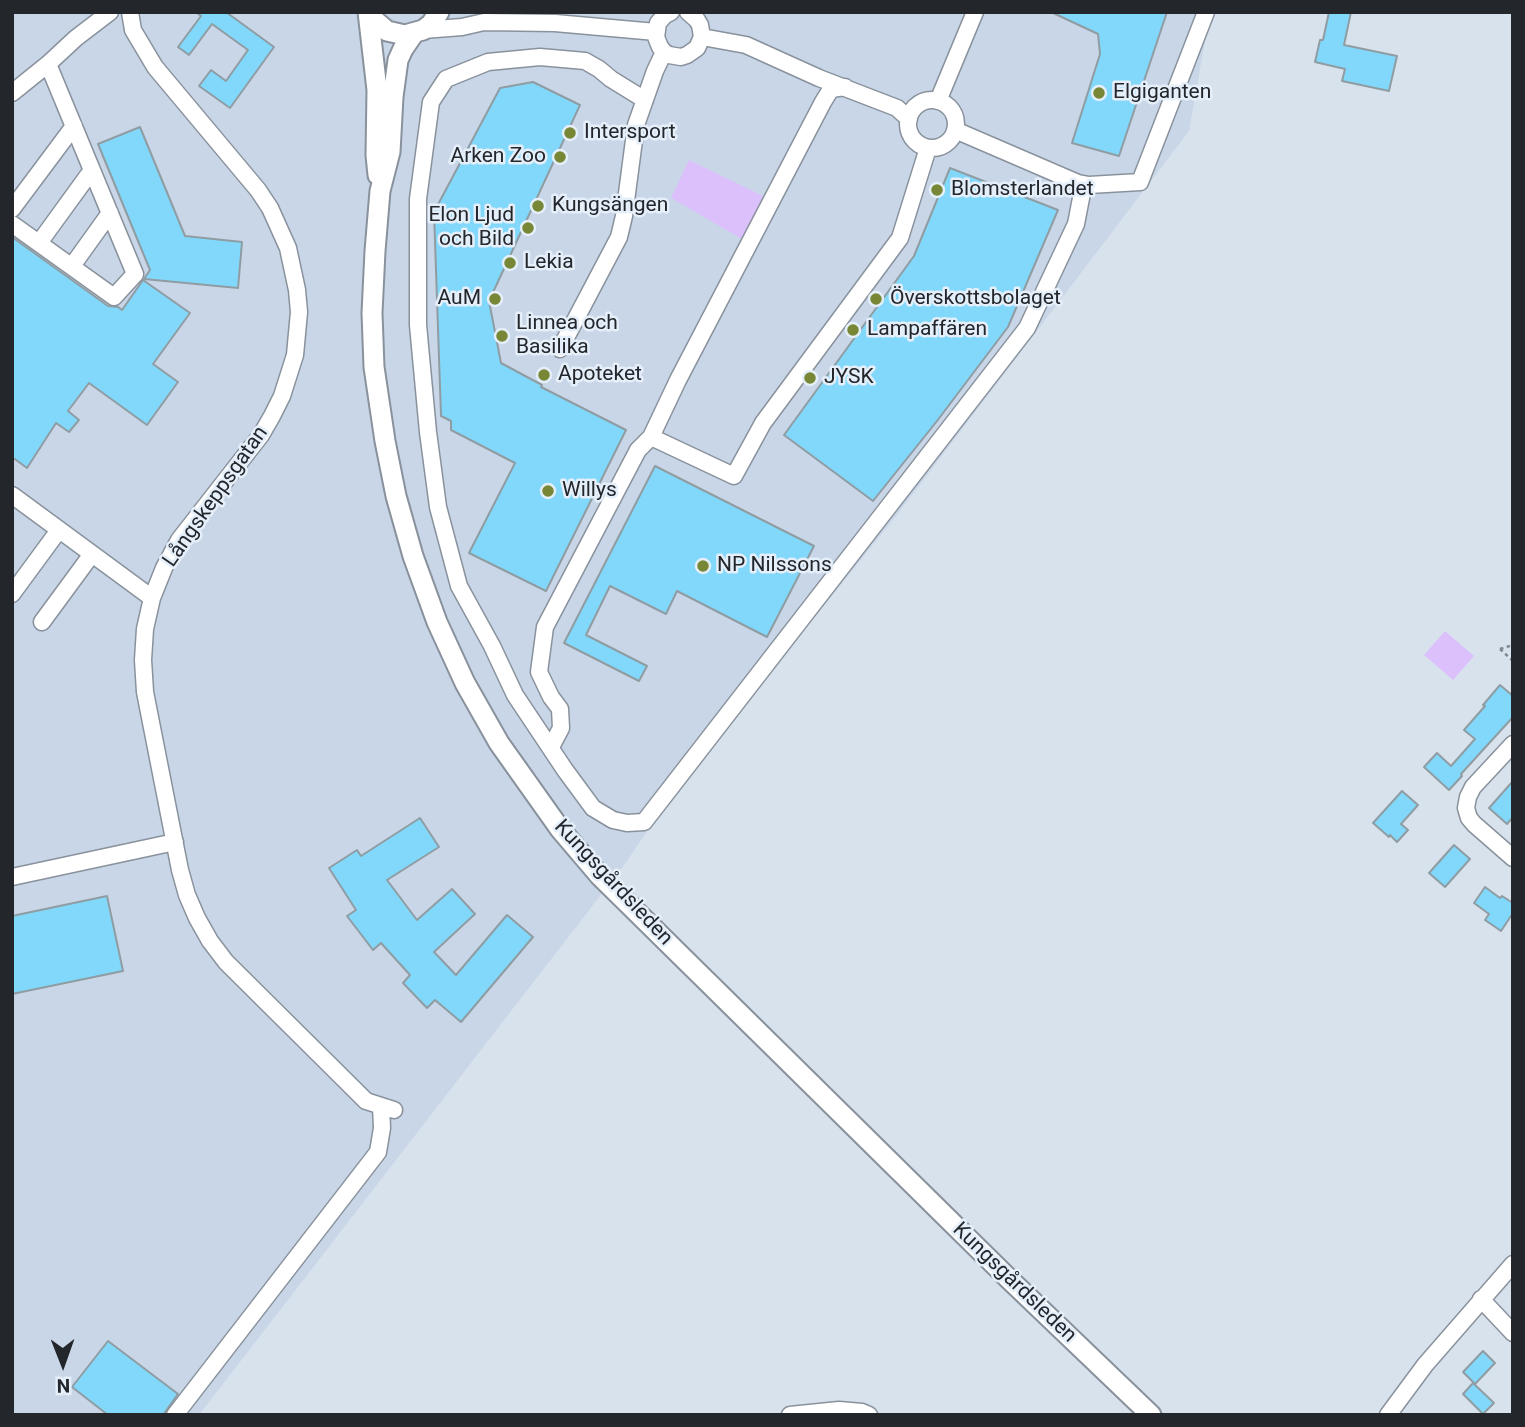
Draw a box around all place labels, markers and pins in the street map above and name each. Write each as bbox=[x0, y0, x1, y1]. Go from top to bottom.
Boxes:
place label: Elgiganten bbox=[1113, 80, 1211, 106]
marker: Elgiganten bbox=[1091, 85, 1107, 101]
place label: Intersport bbox=[584, 120, 676, 146]
marker: Intersport bbox=[562, 125, 578, 141]
place label: Arken Zoo bbox=[450, 144, 546, 170]
marker: Arken Zoo bbox=[552, 149, 568, 165]
place label: Blomsterlandet bbox=[951, 177, 1094, 203]
marker: Blomsterlandet bbox=[929, 182, 945, 198]
place label: Kungsängen bbox=[552, 193, 668, 219]
marker: Kungsängen bbox=[530, 198, 546, 214]
place label: Elon Ljud och Bild bbox=[428, 203, 514, 253]
marker: Elon Ljud och Bild bbox=[520, 220, 536, 236]
place label: Lekia bbox=[524, 250, 574, 276]
marker: Lekia bbox=[502, 255, 518, 271]
place label: AuM bbox=[438, 286, 481, 312]
place label: Överskottsbolaget bbox=[890, 286, 1061, 312]
marker: AuM bbox=[487, 291, 503, 307]
marker: Överskottsbolaget bbox=[868, 291, 884, 307]
place label: Linnea och Basilika bbox=[516, 311, 618, 361]
place label: Lampaffären bbox=[867, 317, 987, 343]
marker: Lampaffären bbox=[845, 322, 861, 338]
marker: Linnea och Basilika bbox=[494, 328, 510, 344]
place label: Apoteket bbox=[558, 362, 642, 388]
place label: JYSK bbox=[824, 365, 874, 391]
marker: Apoteket bbox=[536, 367, 552, 383]
marker: JYSK bbox=[802, 370, 818, 386]
place label: Willys bbox=[562, 478, 617, 504]
marker: Willys bbox=[540, 483, 556, 499]
place label: NP Nilssons bbox=[717, 553, 832, 579]
marker: NP Nilssons bbox=[695, 558, 711, 574]

